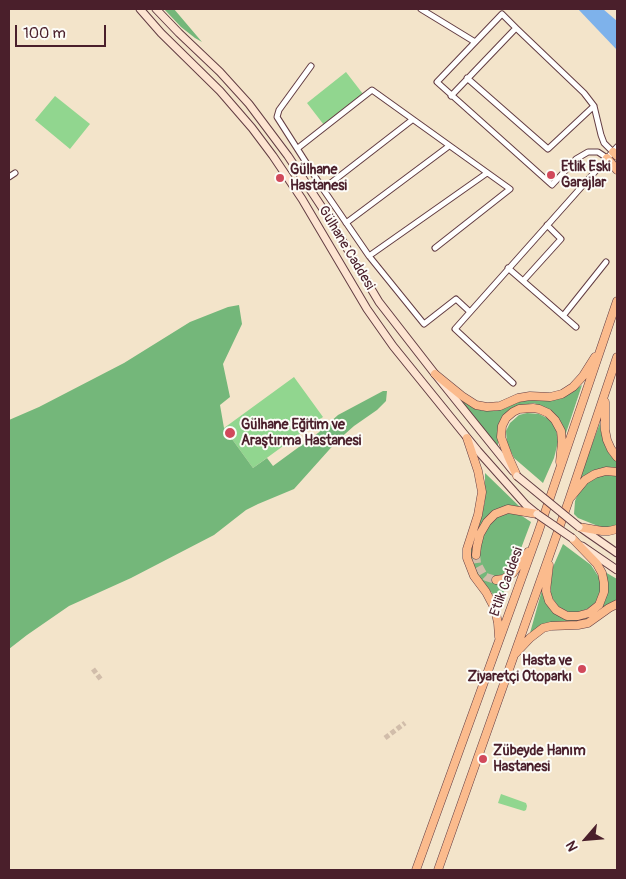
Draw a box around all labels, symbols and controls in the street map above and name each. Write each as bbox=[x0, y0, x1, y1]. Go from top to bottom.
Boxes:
scale bar bbox=[18, 15, 109, 47]
text: 100 m bbox=[23, 24, 66, 43]
place label: Etlik Eski Garajlar bbox=[561, 159, 610, 192]
place label: Gülhane Hastanesi bbox=[290, 162, 347, 194]
marker: Etlik Eski Garajlar bbox=[545, 169, 557, 181]
marker: Gülhane Hastanesi bbox=[274, 172, 286, 184]
street label: Gülhane Caddesi bbox=[314, 203, 378, 293]
place label: Gülhane Eğitim ve Araştırma Hastanesi bbox=[241, 417, 361, 450]
marker: Gülhane Eğitim ve Araştırma Hastanesi bbox=[223, 426, 237, 440]
street label: Etlik Caddesi bbox=[487, 545, 527, 619]
place label: Hasta ve Ziyaretçi Otoparkı bbox=[468, 653, 572, 686]
marker: Hasta ve Ziyaretçi Otoparkı bbox=[576, 663, 588, 675]
place label: Zübeyde Hanım Hastanesi bbox=[493, 743, 586, 776]
marker: Zübeyde Hanım Hastanesi bbox=[477, 753, 489, 765]
north arrow bbox=[561, 814, 611, 864]
text: N bbox=[562, 838, 582, 854]

